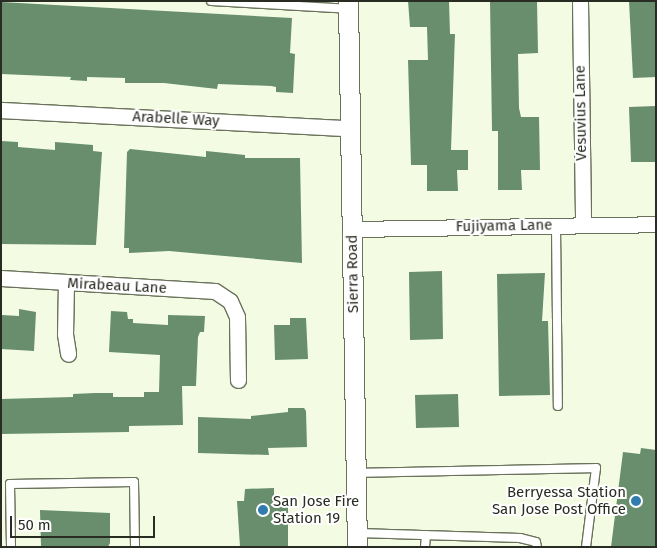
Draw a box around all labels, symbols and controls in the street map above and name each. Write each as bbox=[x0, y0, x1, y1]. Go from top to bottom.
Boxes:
street label: Vesuvius Lane bbox=[571, 65, 591, 161]
street label: Arabelle Way bbox=[132, 108, 220, 130]
street label: Fujiyama Lane bbox=[455, 216, 553, 236]
street label: Sierra Road bbox=[343, 235, 363, 313]
street label: Mirabeau Lane bbox=[67, 274, 167, 298]
place label: Berryessa Station San Jose Post Office bbox=[492, 483, 626, 518]
place label: San Jose Fire Station 19 bbox=[273, 492, 359, 527]
marker: Berryessa Station San Jose Post Office bbox=[630, 495, 642, 507]
marker: San Jose Fire Station 19 bbox=[257, 504, 269, 516]
scale bar bbox=[12, 506, 158, 538]
text: 50 m bbox=[18, 516, 51, 534]

